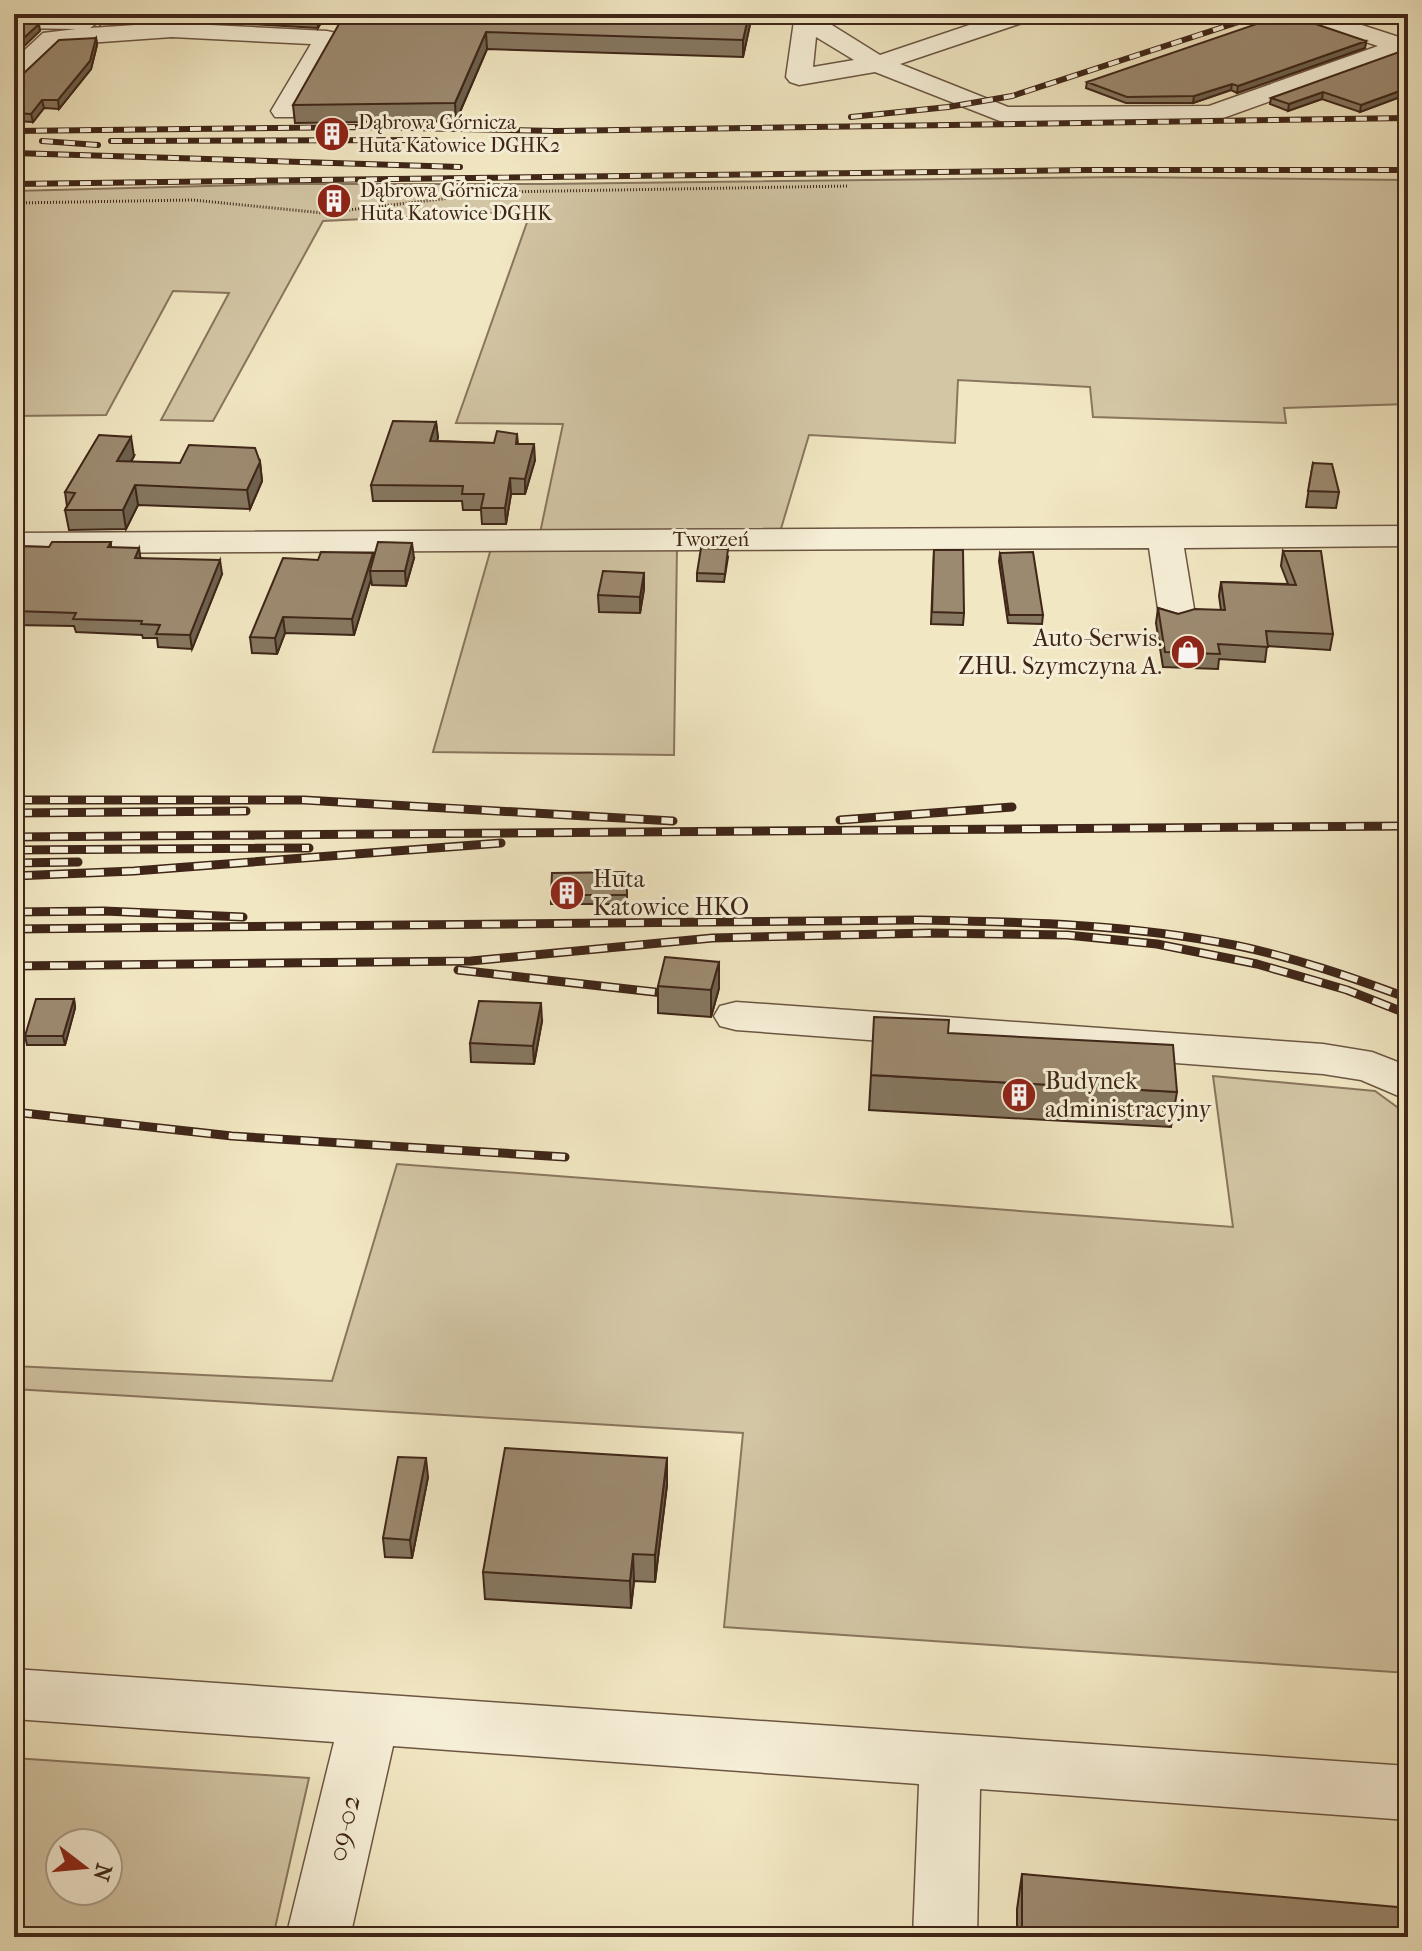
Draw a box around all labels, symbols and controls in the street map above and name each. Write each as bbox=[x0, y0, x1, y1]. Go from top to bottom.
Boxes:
place label: Dąbrowa Górnicza Huta Katowice DGHK2 bbox=[358, 111, 560, 157]
building icon: Dąbrowa Górnicza Huta Katowice DGHK2 bbox=[313, 115, 351, 153]
place label: Dąbrowa Górnicza Huta Katowice DGHK bbox=[360, 179, 553, 225]
building icon: Dąbrowa Górnicza Huta Katowice DGHK bbox=[315, 182, 353, 220]
street label: Tworzeń bbox=[673, 528, 750, 551]
place label: Auto-Serwis. ZHU. Szymczyna A. bbox=[958, 624, 1162, 680]
shop icon: Auto-Serwis. ZHU. Szymczyna A. bbox=[1169, 633, 1207, 671]
place label: Huta Katowice HKO bbox=[593, 865, 749, 921]
building icon: Huta Katowice HKO bbox=[548, 874, 586, 912]
place label: Budynek administracyjny bbox=[1045, 1067, 1213, 1123]
building icon: Budynek administracyjny bbox=[1000, 1076, 1038, 1114]
street label: 09-02 bbox=[320, 1792, 367, 1865]
north arrow bbox=[44, 1827, 124, 1907]
text: N bbox=[87, 1861, 117, 1884]

